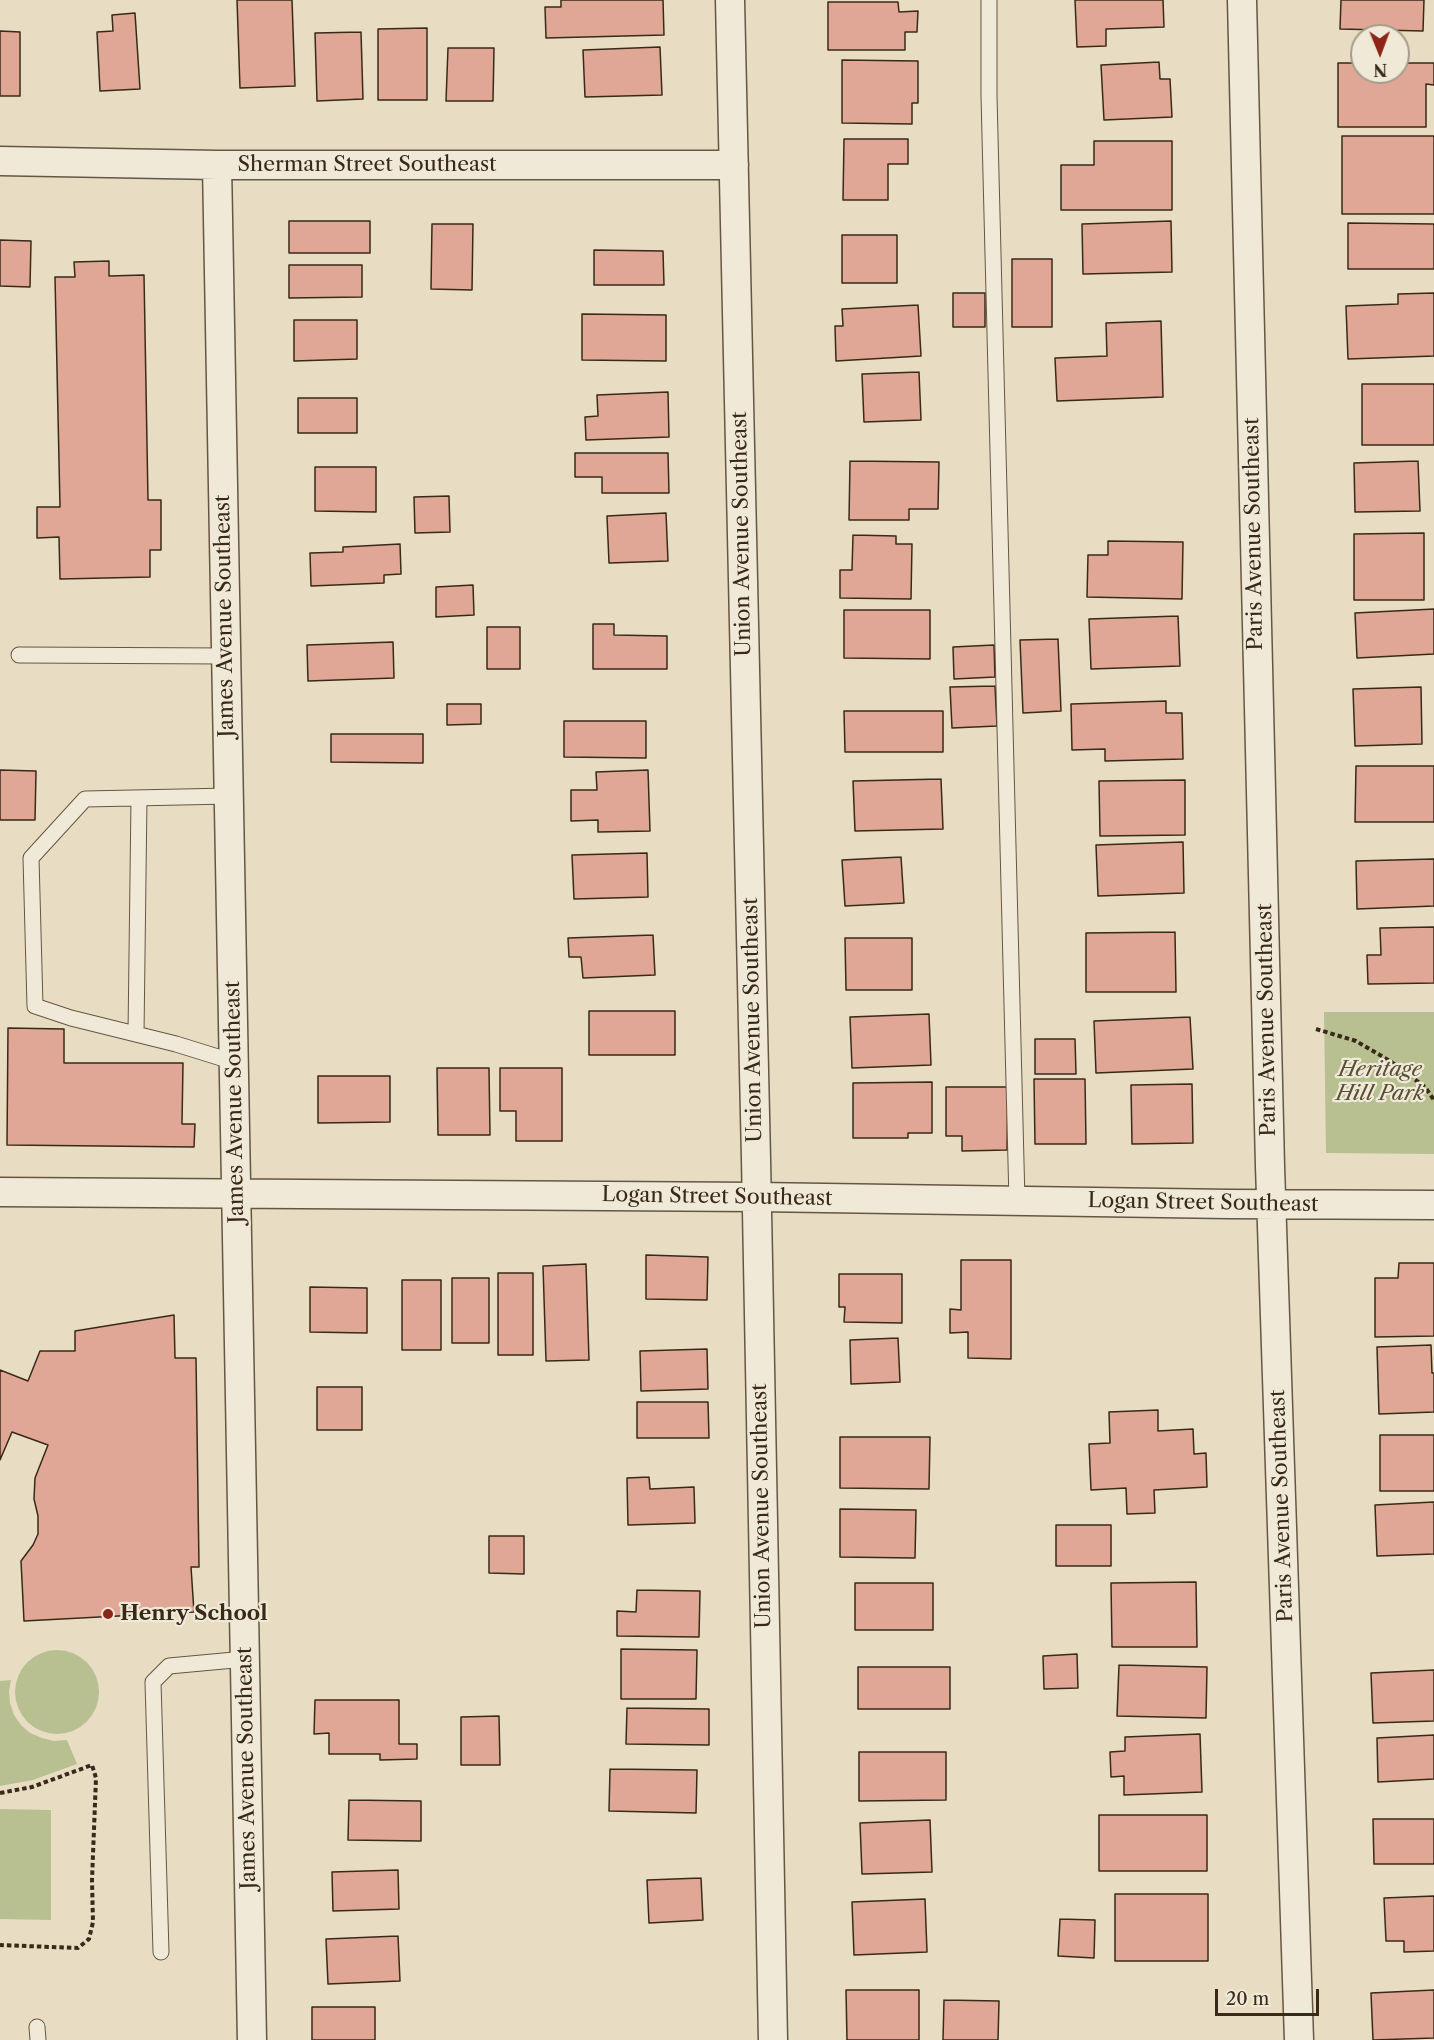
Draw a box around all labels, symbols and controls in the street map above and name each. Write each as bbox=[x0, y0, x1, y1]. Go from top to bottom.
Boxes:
north arrow bbox=[1350, 24, 1410, 84]
text: N bbox=[1373, 60, 1387, 80]
street label: Sherman Street Southeast bbox=[237, 152, 497, 178]
street label: Union Avenue Southeast bbox=[727, 411, 757, 657]
street label: Paris Avenue Southeast bbox=[1239, 417, 1269, 651]
street label: James Avenue Southeast bbox=[210, 494, 240, 738]
street label: Union Avenue Southeast bbox=[738, 897, 768, 1143]
street label: Paris Avenue Southeast bbox=[1252, 903, 1282, 1137]
street label: James Avenue Southeast bbox=[220, 980, 250, 1224]
park label: Heritage Hill Park bbox=[1336, 1057, 1424, 1107]
street label: Logan Street Southeast bbox=[601, 1182, 833, 1212]
street label: Logan Street Southeast bbox=[1087, 1188, 1319, 1218]
street label: Union Avenue Southeast bbox=[747, 1383, 777, 1629]
street label: Paris Avenue Southeast bbox=[1265, 1389, 1299, 1623]
place label: Henry School bbox=[120, 1601, 268, 1627]
marker: Henry School bbox=[101, 1607, 115, 1621]
street label: James Avenue Southeast bbox=[232, 1646, 262, 1890]
scale bar bbox=[1218, 1977, 1322, 2015]
text: 20 m bbox=[1226, 1988, 1269, 2010]

